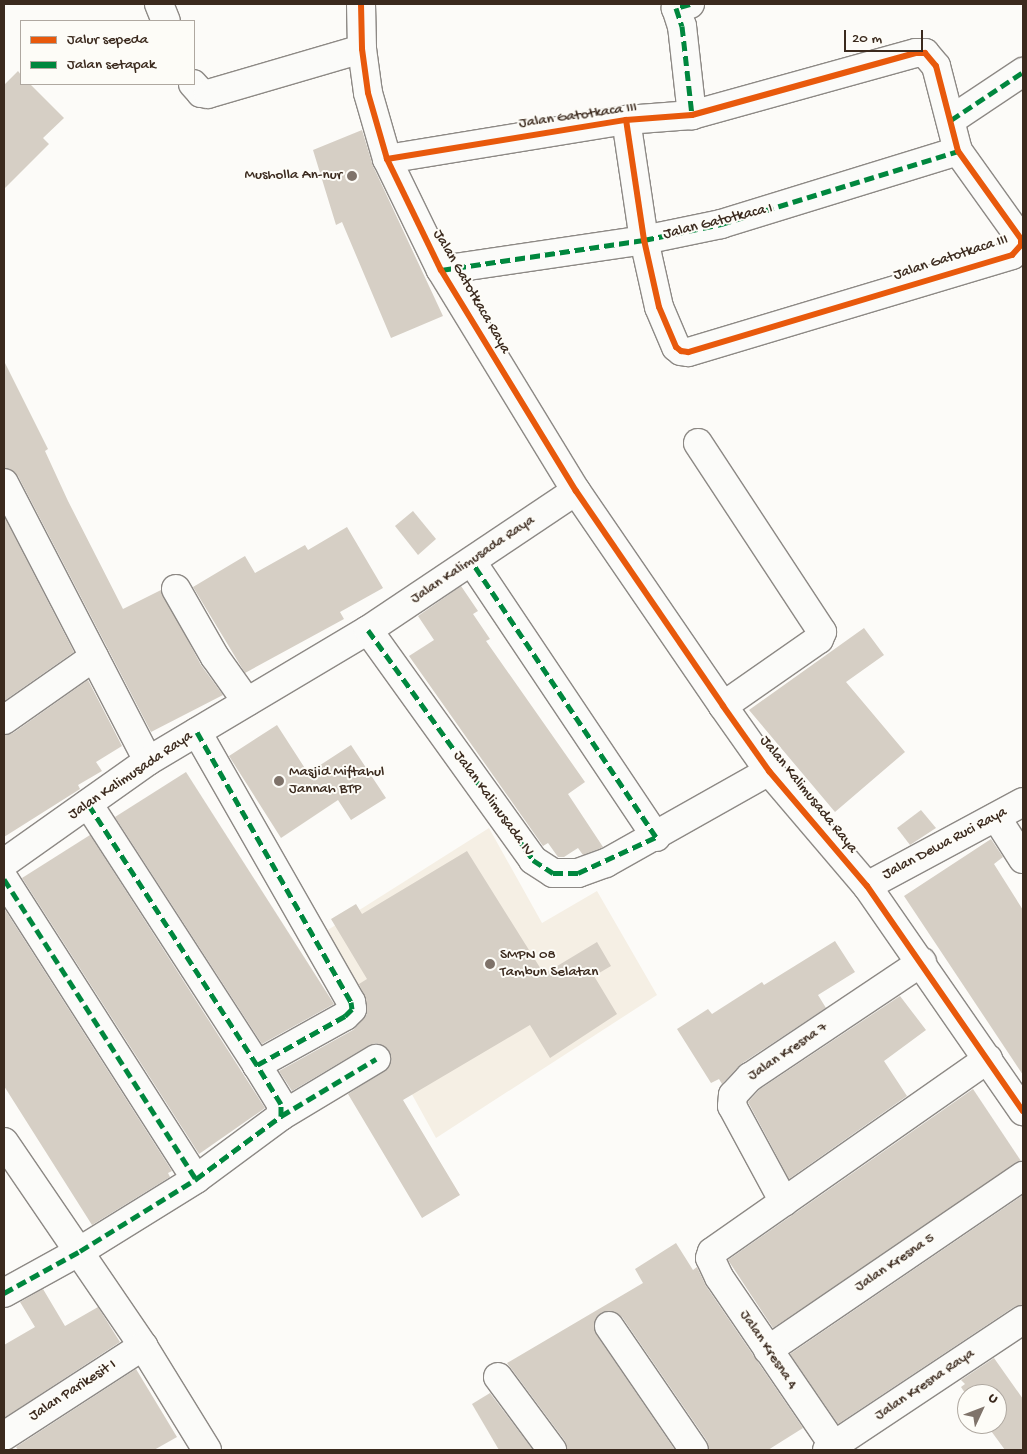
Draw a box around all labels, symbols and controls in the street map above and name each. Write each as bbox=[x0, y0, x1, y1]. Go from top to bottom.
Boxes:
legend bbox=[20, 20, 195, 85]
scale bar bbox=[847, 20, 926, 52]
text: 20 m bbox=[852, 30, 882, 48]
text: Jalur sepeda bbox=[67, 31, 148, 49]
text: Jalan setapak bbox=[67, 56, 156, 74]
street label: Jalan Gatotkaca III bbox=[518, 99, 638, 133]
place label: Musholla An-nur bbox=[245, 167, 342, 185]
marker: Musholla An-nur bbox=[346, 170, 358, 182]
street label: Jalan Gatotkaca I bbox=[661, 200, 775, 244]
street label: Jalan Gatotkaca Raya bbox=[428, 227, 514, 357]
street label: Jalan Gatotkaca III bbox=[892, 231, 1010, 285]
street label: Jalan Kalimusada Raya bbox=[408, 512, 538, 608]
street label: Jalan Kalimusada Raya bbox=[66, 728, 196, 824]
street label: Jalan Kalimusada Raya bbox=[755, 733, 861, 857]
street label: Jalan Kalimusada IV bbox=[449, 748, 537, 860]
place label: Masjid Miftahul Jannah BTP bbox=[289, 763, 384, 798]
marker: Masjid Miftahul Jannah BTP bbox=[273, 775, 285, 787]
street label: Jalan Dewa Ruci Raya bbox=[880, 804, 1010, 884]
place label: SMPN 08 Tambun Selatan bbox=[500, 946, 598, 981]
marker: SMPN 08 Tambun Selatan bbox=[484, 958, 496, 970]
street label: Jalan Kresna 7 bbox=[745, 1019, 831, 1085]
street label: Jalan Kresna 5 bbox=[852, 1230, 938, 1296]
street label: Jalan Kresna 4 bbox=[735, 1307, 801, 1393]
street label: Jalan Kresna Raya bbox=[872, 1345, 978, 1425]
street label: Jalan Parikesit I bbox=[26, 1356, 120, 1426]
north arrow bbox=[957, 1384, 1007, 1434]
text: U bbox=[984, 1390, 1002, 1408]

